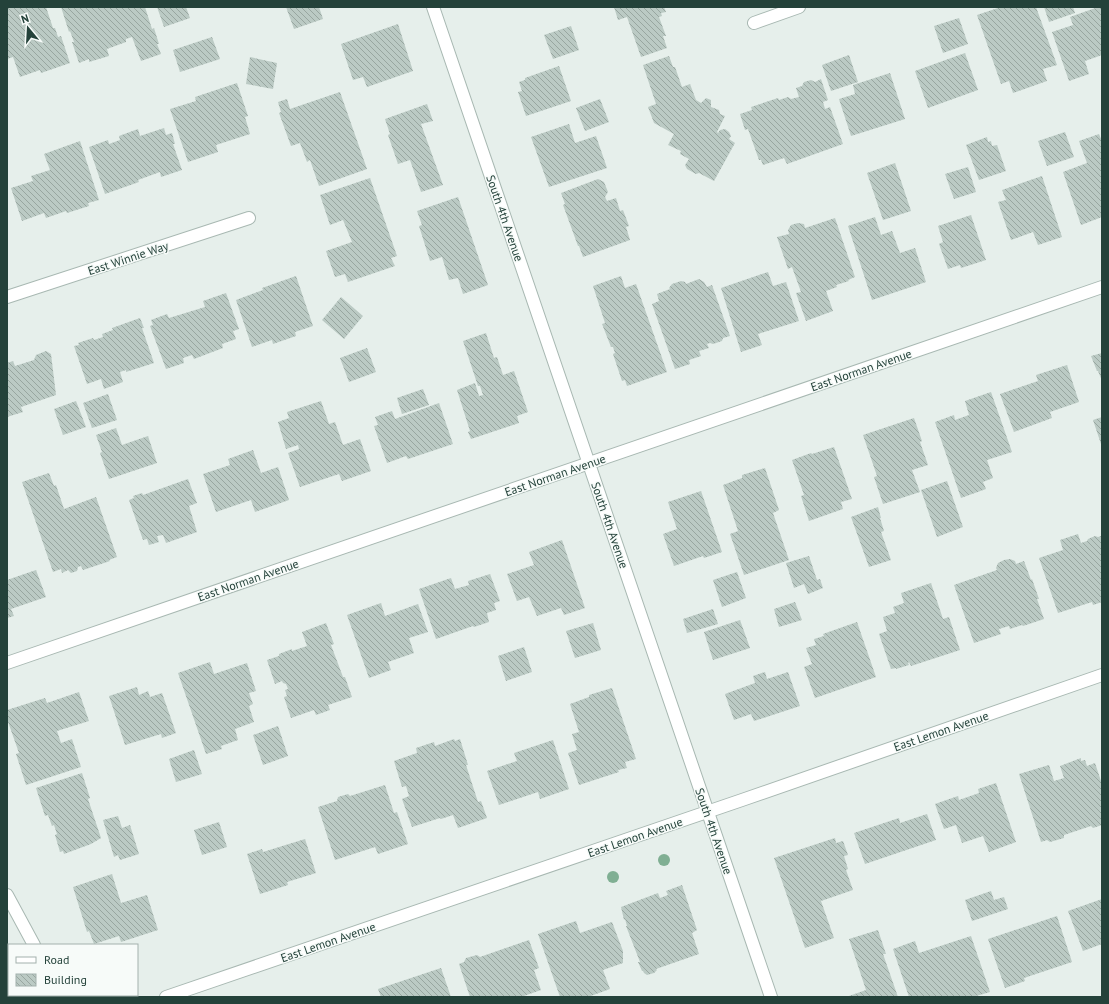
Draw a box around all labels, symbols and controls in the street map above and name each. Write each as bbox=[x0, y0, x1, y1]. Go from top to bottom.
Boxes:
north arrow bbox=[8, 8, 48, 48]
text: N bbox=[19, 11, 31, 26]
street label: South 4th Avenue bbox=[483, 173, 527, 263]
street label: East Winnie Way bbox=[86, 238, 171, 278]
street label: East Norman Avenue bbox=[809, 346, 913, 394]
street label: East Norman Avenue bbox=[503, 451, 607, 499]
street label: South 4th Avenue bbox=[588, 480, 632, 570]
street label: East Norman Avenue bbox=[196, 556, 300, 604]
street label: East Lemon Avenue bbox=[892, 708, 990, 754]
street label: South 4th Avenue bbox=[692, 786, 736, 876]
street label: East Lemon Avenue bbox=[586, 814, 684, 860]
street label: East Lemon Avenue bbox=[279, 919, 377, 965]
legend bbox=[8, 944, 138, 996]
text: Road bbox=[44, 952, 69, 967]
text: Building bbox=[44, 972, 87, 987]

